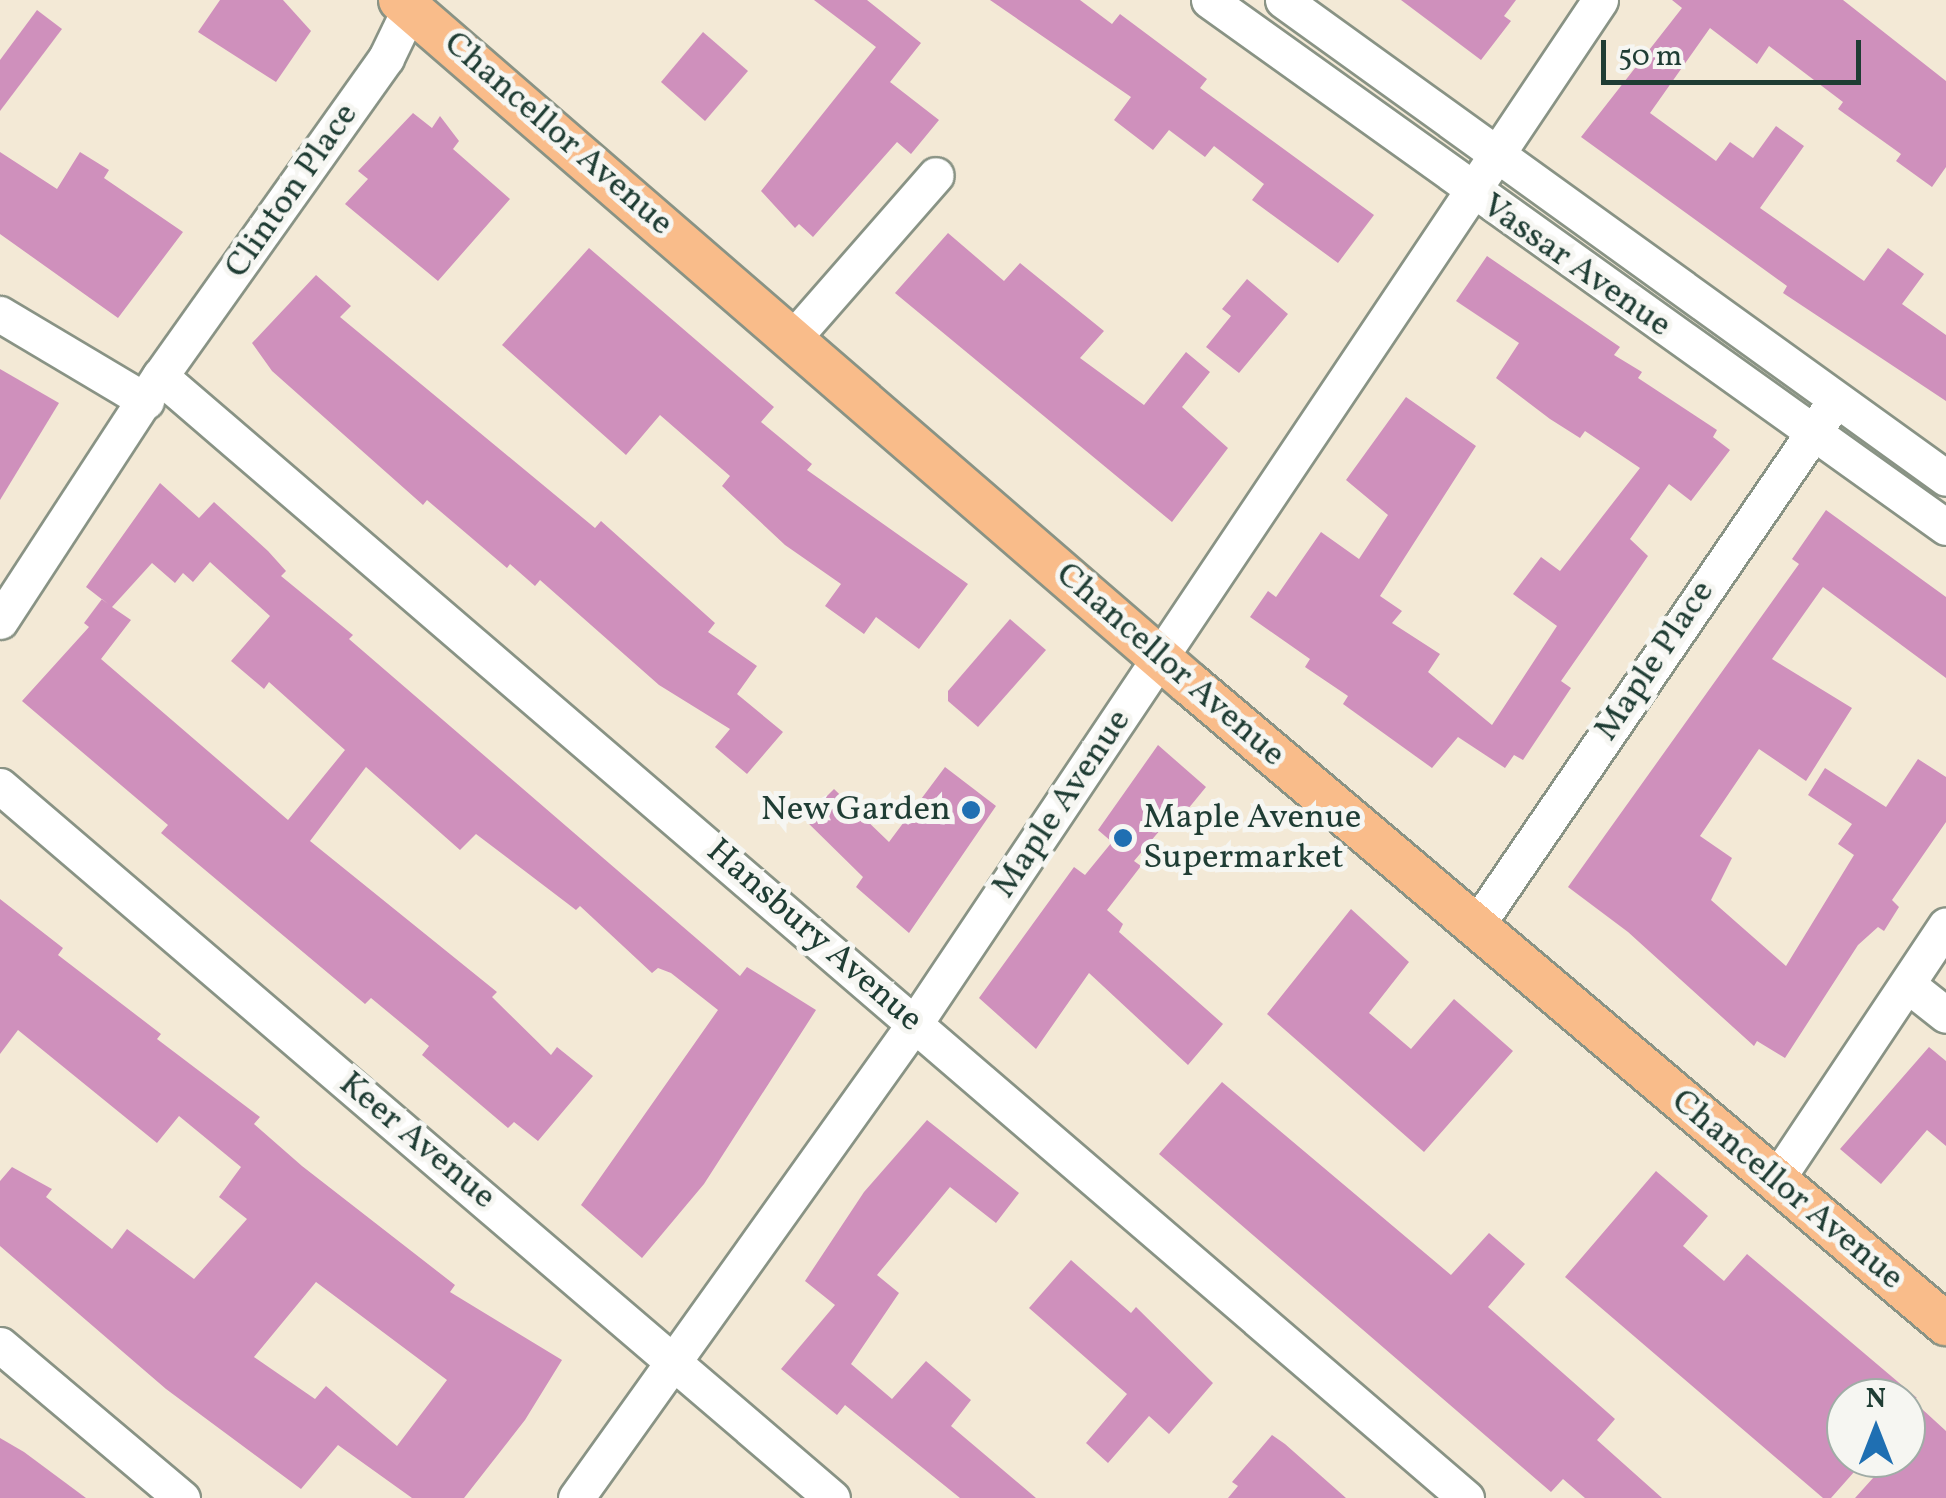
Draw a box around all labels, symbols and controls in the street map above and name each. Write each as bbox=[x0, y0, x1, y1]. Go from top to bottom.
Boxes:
scale bar bbox=[1606, 20, 1866, 82]
street label: Chancellor Avenue bbox=[435, 23, 681, 245]
text: 50 m bbox=[1618, 36, 1682, 78]
street label: Clinton Place bbox=[216, 96, 368, 286]
street label: Vassar Avenue bbox=[1473, 185, 1679, 347]
street label: Chancellor Avenue bbox=[1047, 554, 1293, 776]
street label: Maple Place bbox=[1586, 573, 1724, 749]
street label: Maple Avenue bbox=[984, 702, 1140, 906]
place label: New Garden bbox=[760, 789, 951, 831]
place label: Maple Avenue Supermarket bbox=[1143, 797, 1361, 879]
marker: New Garden bbox=[960, 799, 982, 821]
marker: Maple Avenue Supermarket bbox=[1112, 827, 1134, 849]
street label: Hansbury Avenue bbox=[697, 830, 931, 1042]
street label: Keer Avenue bbox=[330, 1063, 504, 1219]
street label: Chancellor Avenue bbox=[1662, 1081, 1912, 1299]
north arrow bbox=[1826, 1378, 1926, 1478]
text: N bbox=[1866, 1380, 1886, 1419]

